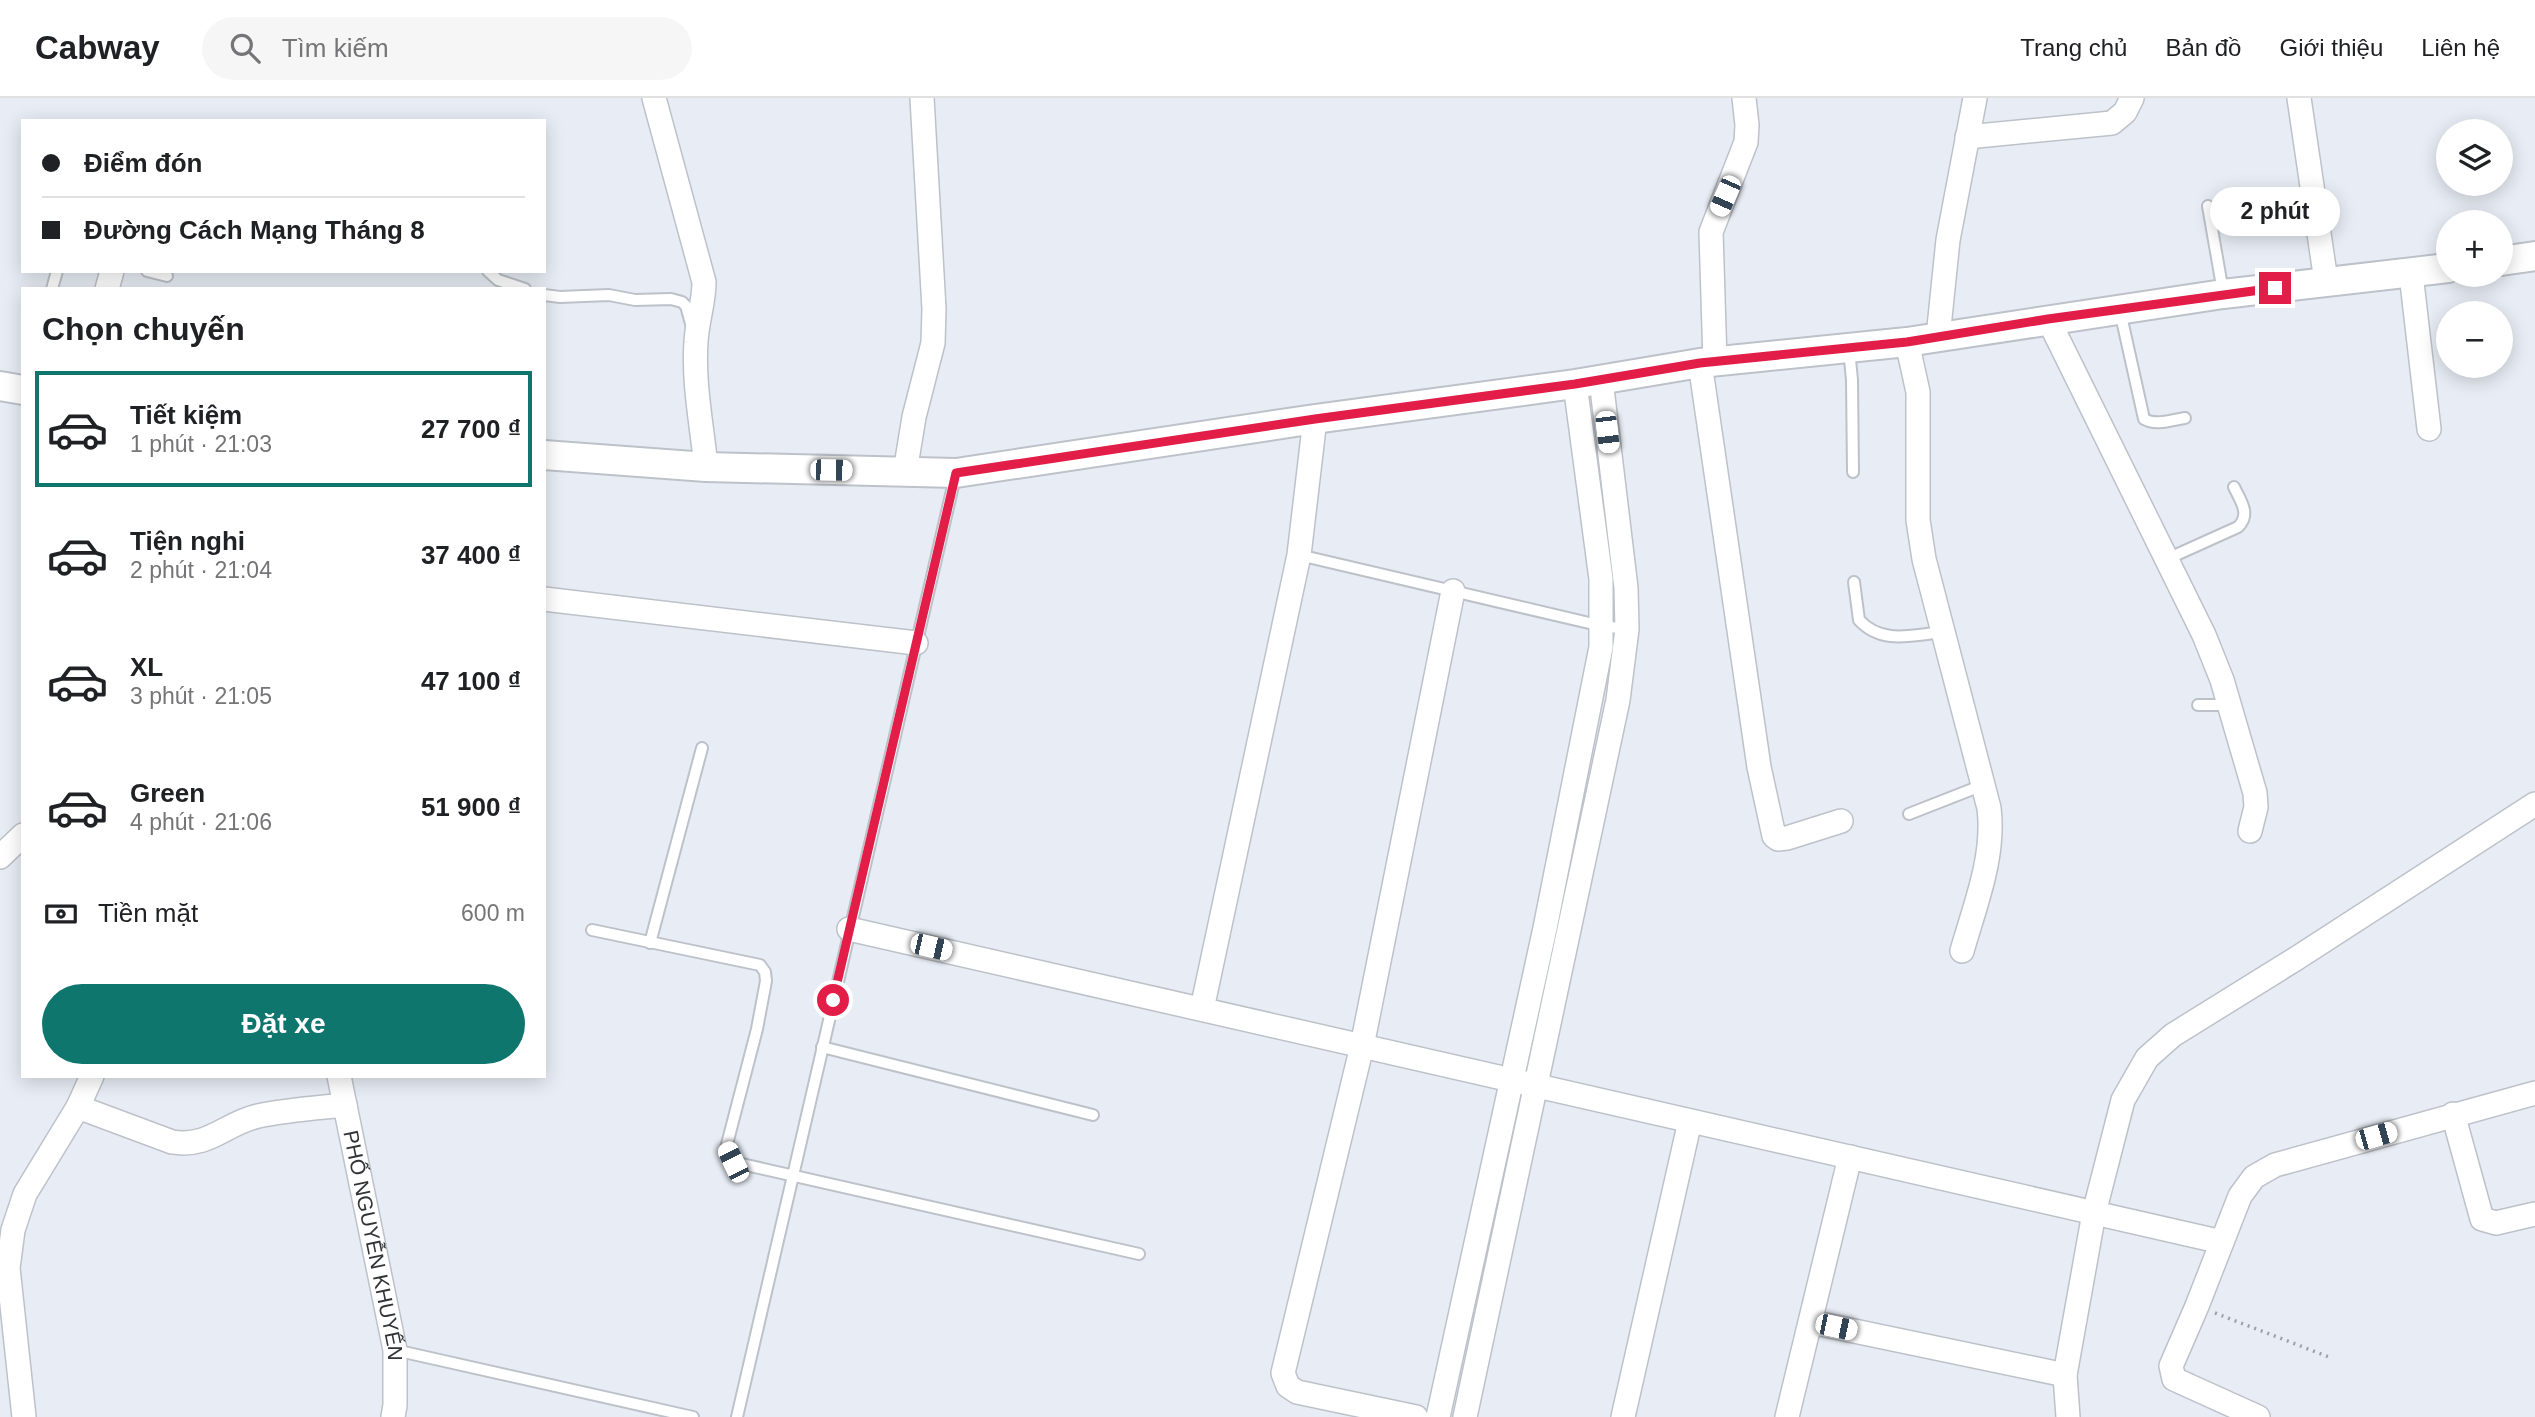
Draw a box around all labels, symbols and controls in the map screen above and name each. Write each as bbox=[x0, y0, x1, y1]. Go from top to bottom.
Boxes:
search box bbox=[202, 17, 692, 80]
text: Cabway bbox=[35, 29, 160, 66]
icon: search bbox=[226, 29, 264, 67]
text: Tìm kiếm bbox=[282, 33, 389, 63]
text: Trang chủ bbox=[2020, 34, 2127, 61]
text: Bản đồ bbox=[2165, 34, 2241, 61]
text: Giới thiệu bbox=[2279, 34, 2383, 61]
text: Liên hệ bbox=[2421, 34, 2500, 61]
map controls bbox=[2436, 119, 2513, 378]
button: layers bbox=[2436, 119, 2513, 196]
text: Điểm đón bbox=[84, 148, 202, 178]
car bbox=[1707, 173, 1744, 219]
callout: 2 phút bbox=[2210, 186, 2340, 236]
text: 2 phút bbox=[2241, 198, 2310, 224]
button: + bbox=[2436, 210, 2513, 287]
text: Đường Cách Mạng Tháng 8 bbox=[84, 215, 425, 245]
route end bbox=[2259, 272, 2291, 304]
button: − bbox=[2436, 301, 2513, 378]
text: Chọn chuyến bbox=[42, 311, 245, 347]
icon: car bbox=[46, 398, 109, 461]
text: Tiết kiệm bbox=[130, 400, 242, 430]
car bbox=[1595, 410, 1620, 454]
text: 27 700 ₫ bbox=[421, 414, 521, 444]
text: 1 phút · 21:03 bbox=[130, 431, 272, 457]
car bbox=[810, 459, 853, 481]
icon: car bbox=[46, 524, 109, 587]
text: Tiện nghi bbox=[130, 526, 245, 556]
text: 37 400 ₫ bbox=[421, 540, 521, 570]
text: 2 phút · 21:04 bbox=[130, 557, 272, 583]
icon: car bbox=[46, 650, 109, 713]
text: XL bbox=[130, 652, 163, 682]
text: 47 100 ₫ bbox=[421, 666, 521, 696]
text: 3 phút · 21:05 bbox=[130, 683, 272, 709]
icon: car bbox=[46, 776, 109, 839]
text: Green bbox=[130, 778, 205, 808]
text: 51 900 ₫ bbox=[421, 792, 521, 822]
text: 4 phút · 21:06 bbox=[130, 809, 272, 835]
icon: cash bbox=[42, 895, 80, 933]
text: Tiền mặt bbox=[98, 898, 198, 928]
text: 600 m bbox=[461, 900, 525, 926]
car bbox=[909, 932, 954, 962]
button: Đặt xe bbox=[42, 984, 525, 1064]
route start bbox=[817, 984, 849, 1016]
car bbox=[2353, 1120, 2400, 1152]
street label: PHỐ NGUYỄN KHUYẾN bbox=[339, 1128, 407, 1361]
car bbox=[715, 1139, 752, 1185]
car bbox=[1814, 1312, 1859, 1342]

